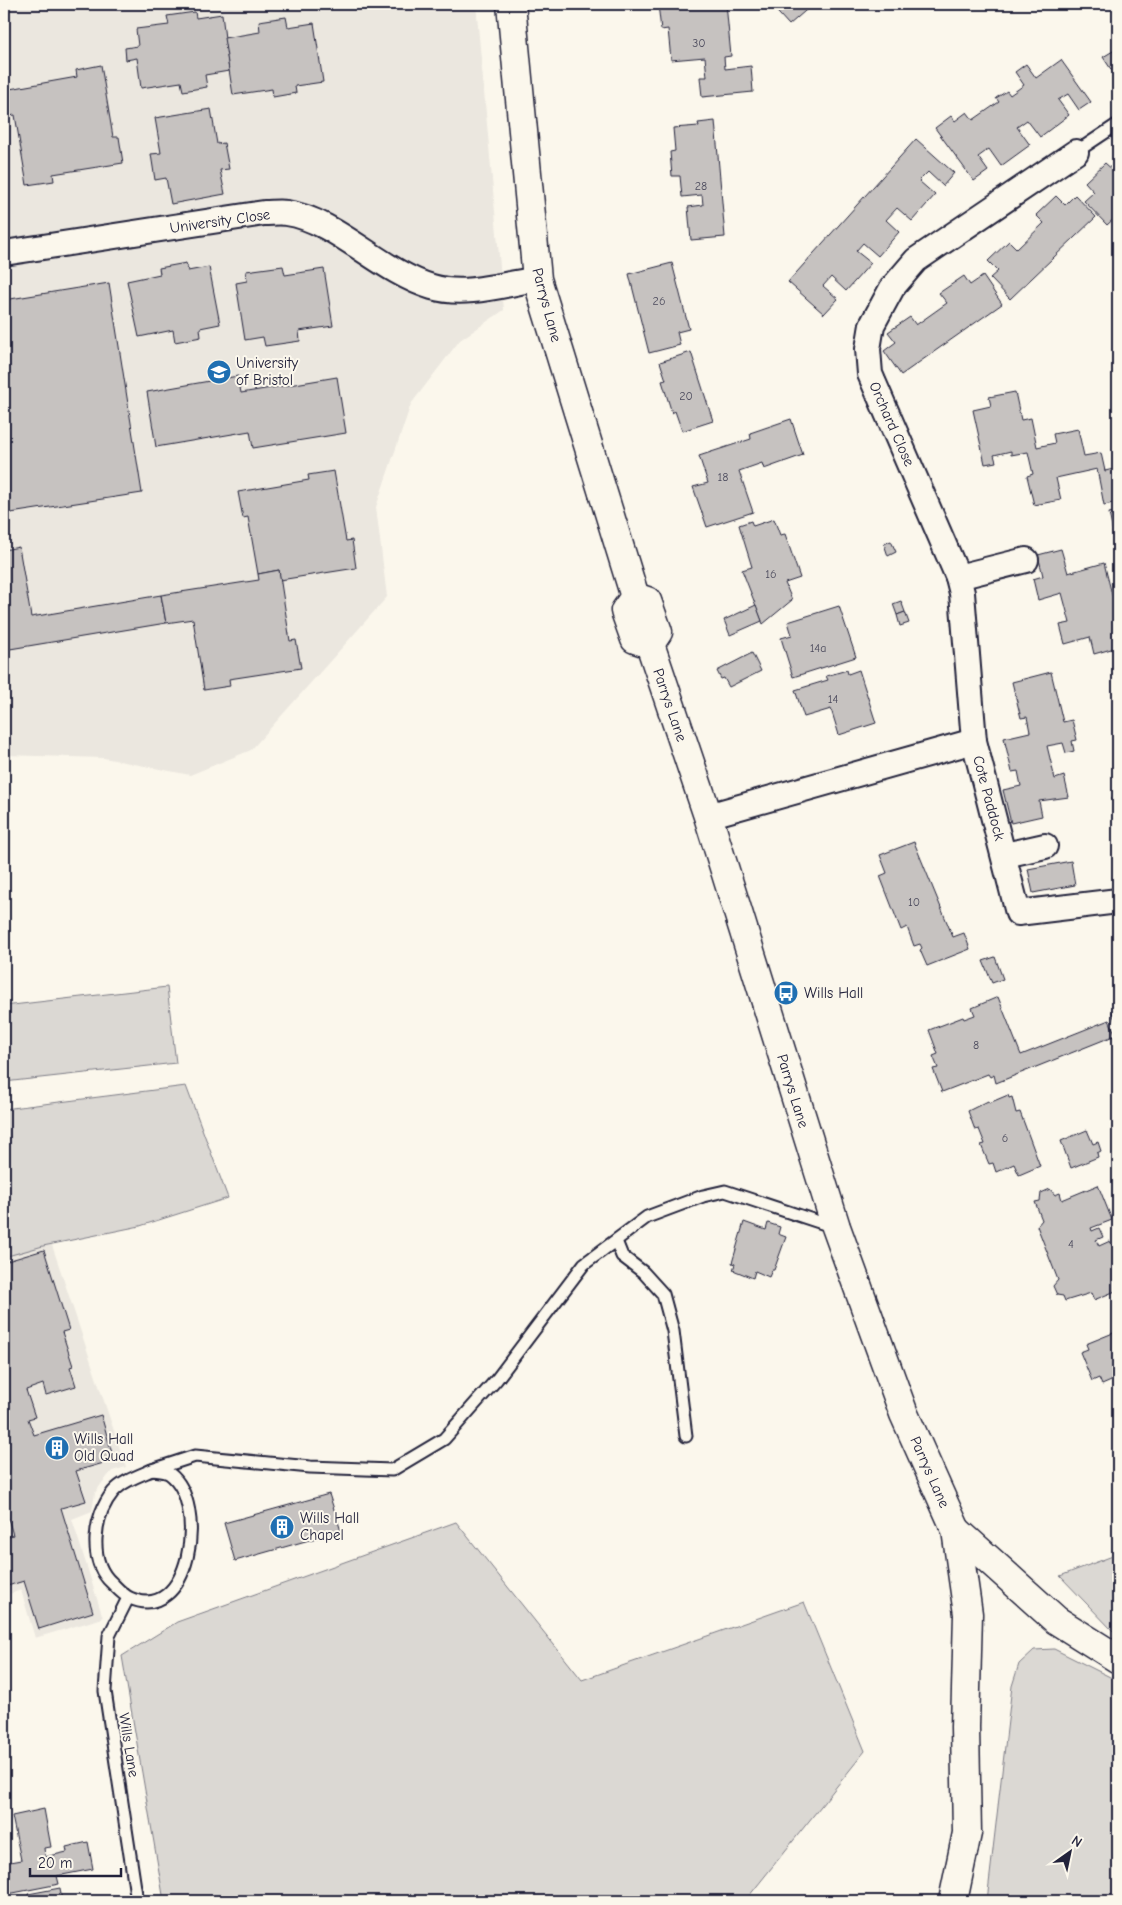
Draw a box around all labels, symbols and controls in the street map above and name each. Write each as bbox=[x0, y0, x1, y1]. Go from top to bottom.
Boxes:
house number: 30 bbox=[692, 36, 706, 50]
house number: 28 bbox=[695, 179, 707, 193]
street label: University Close bbox=[169, 205, 272, 237]
street label: Parrys Lane bbox=[528, 266, 566, 345]
house number: 26 bbox=[653, 294, 665, 308]
place label: University of Bristol bbox=[236, 354, 298, 389]
school or university icon: University of Bristol bbox=[206, 359, 232, 385]
street label: Orchard Close bbox=[865, 379, 919, 470]
house number: 20 bbox=[679, 389, 693, 403]
house number: 18 bbox=[718, 470, 728, 484]
house number: 16 bbox=[765, 567, 777, 581]
house number: 14a bbox=[810, 641, 826, 655]
street label: Parrys Lane bbox=[649, 666, 691, 744]
house number: 14 bbox=[828, 692, 838, 706]
street label: Cote Paddock bbox=[969, 754, 1009, 843]
house number: 10 bbox=[908, 895, 920, 909]
bus stop icon: Wills Hall bbox=[773, 980, 799, 1006]
place label: Wills Hall bbox=[804, 984, 863, 1002]
house number: 8 bbox=[973, 1038, 979, 1052]
street label: Parrys Lane bbox=[773, 1052, 813, 1131]
house number: 6 bbox=[1002, 1131, 1008, 1145]
house number: 4 bbox=[1068, 1237, 1074, 1251]
place label: Wills Hall Old Quad bbox=[74, 1430, 134, 1465]
street label: Parrys Lane bbox=[906, 1434, 954, 1511]
building icon: Wills Hall Old Quad bbox=[44, 1435, 70, 1461]
place label: Wills Hall Chapel bbox=[300, 1509, 359, 1544]
building icon: Wills Hall Chapel bbox=[269, 1514, 295, 1540]
street label: Wills Lane bbox=[115, 1711, 143, 1779]
north arrow bbox=[1044, 1828, 1094, 1878]
text: N bbox=[1068, 1832, 1085, 1851]
scale bar bbox=[30, 1845, 121, 1877]
text: 20 m bbox=[38, 1854, 72, 1872]

